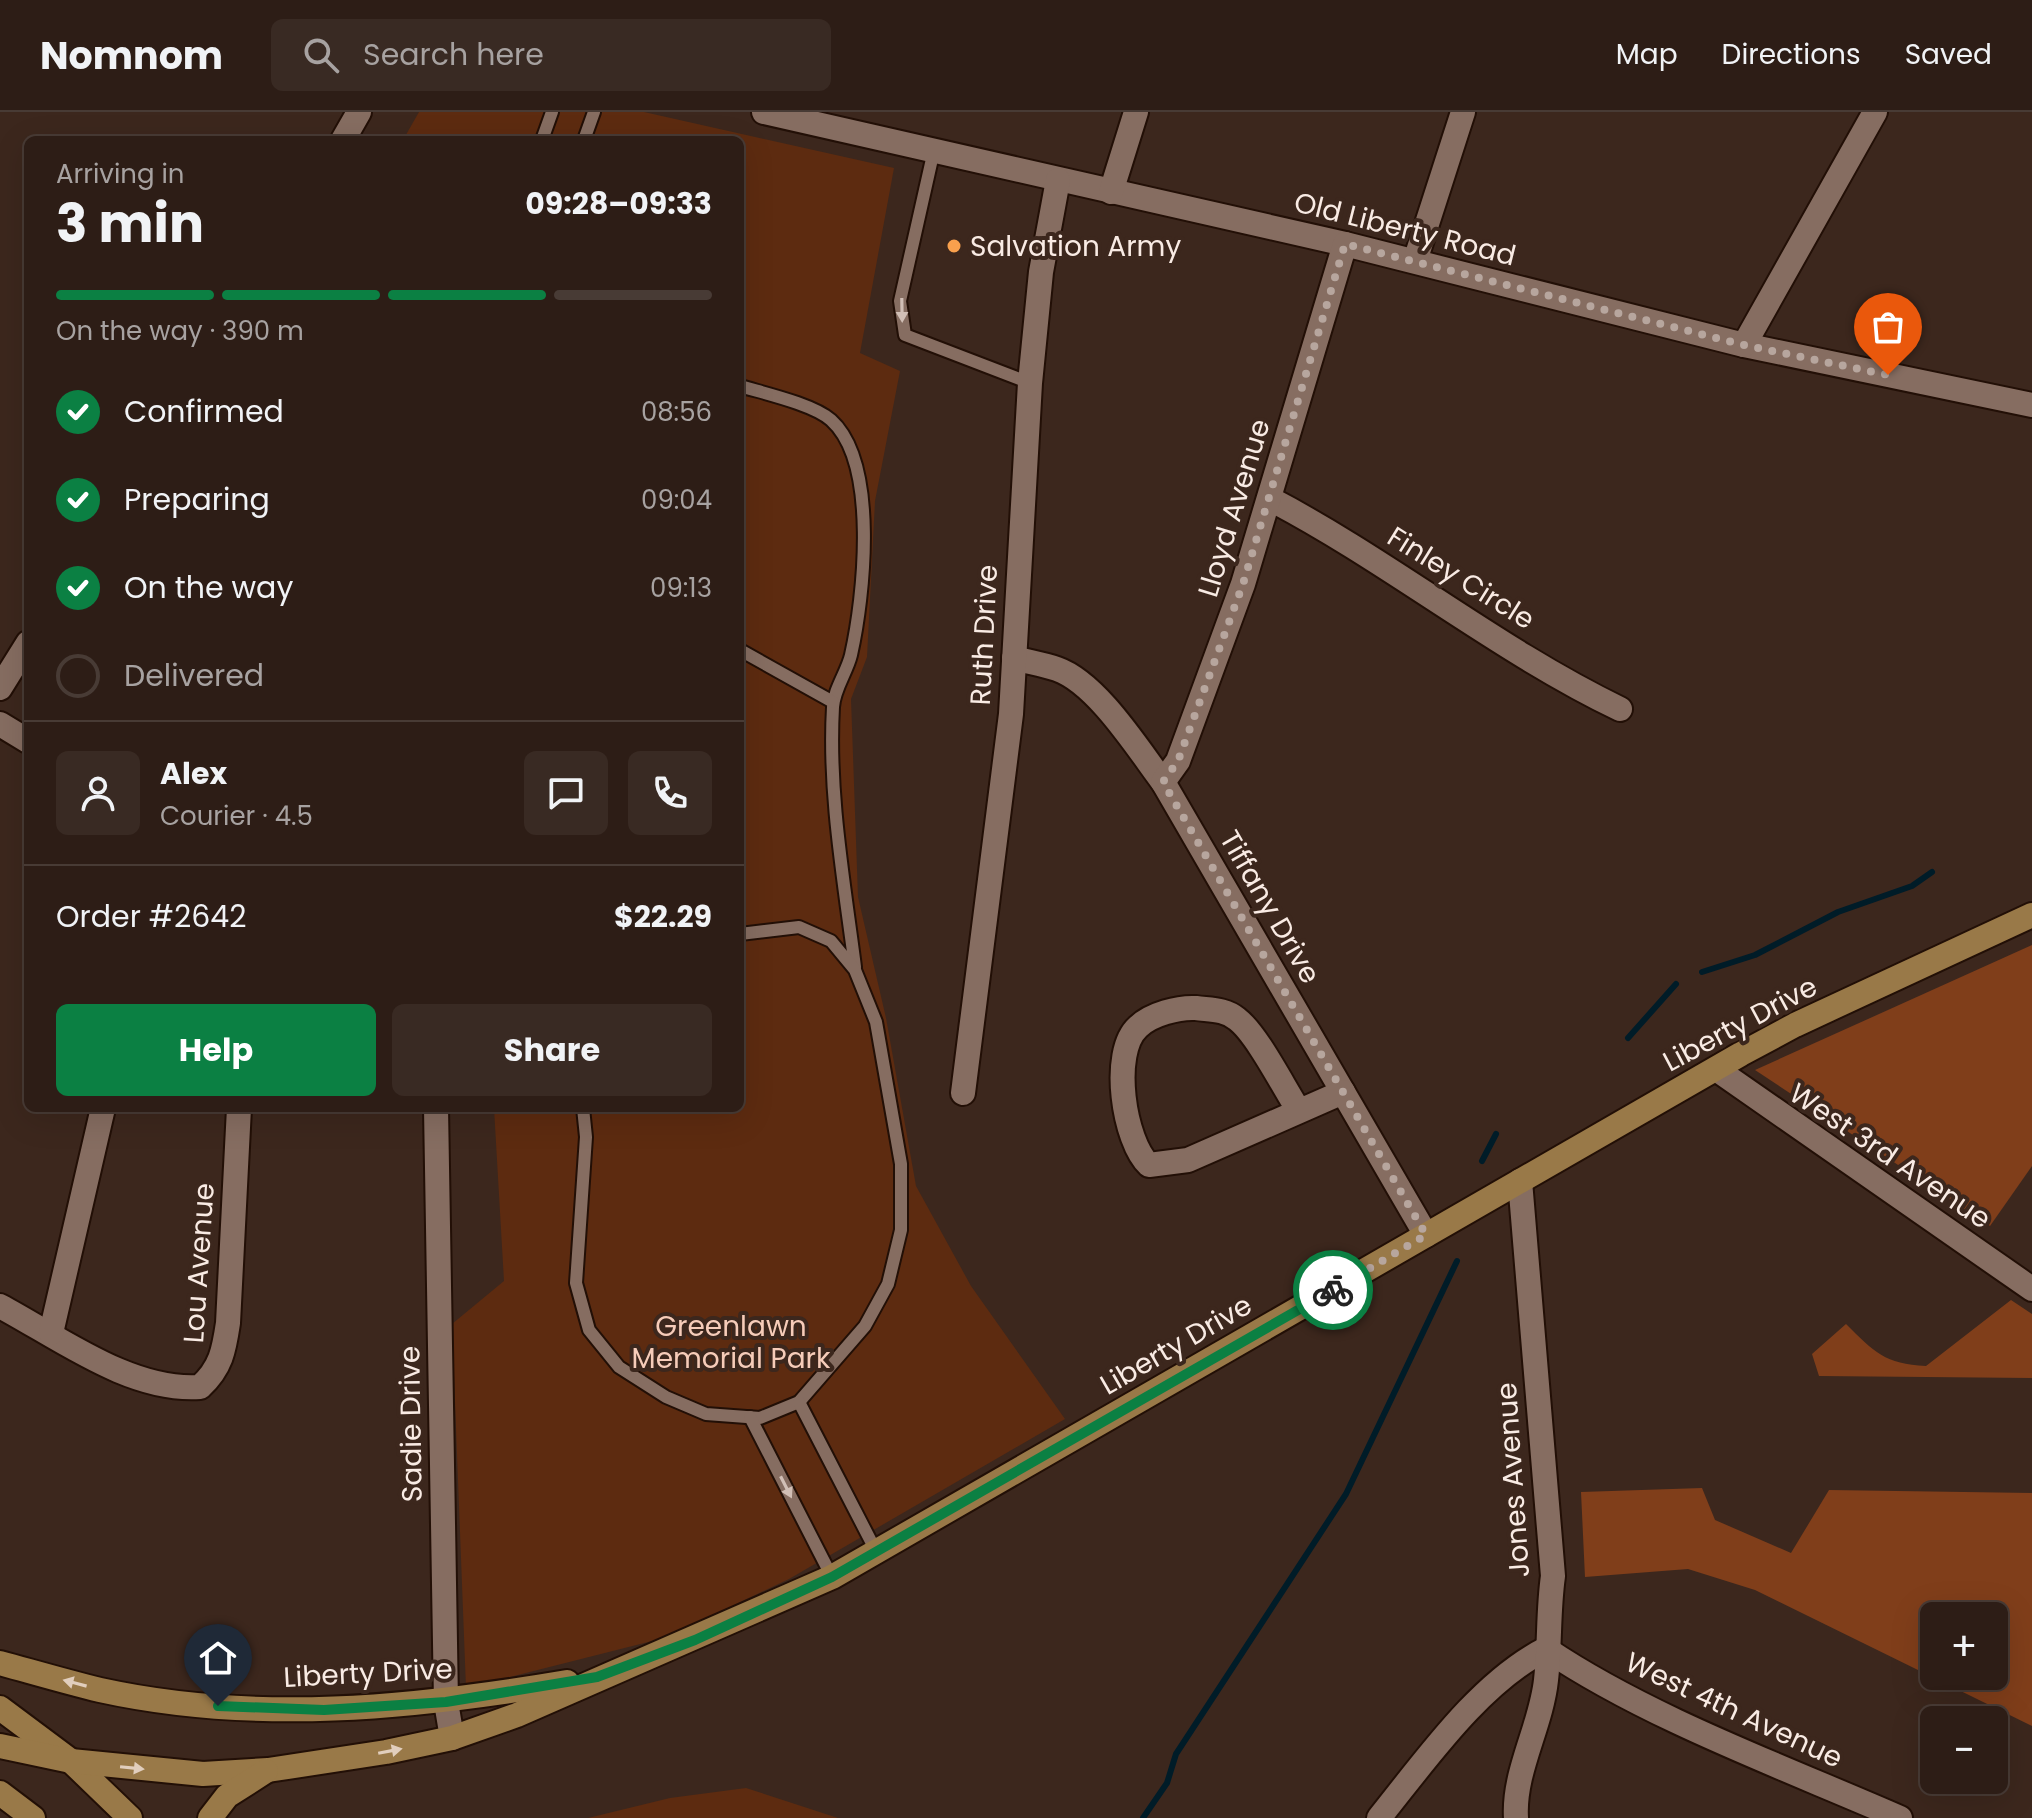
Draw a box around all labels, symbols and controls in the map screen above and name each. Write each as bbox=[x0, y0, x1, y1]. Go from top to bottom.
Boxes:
search box bbox=[271, 19, 831, 91]
text: Nomnom bbox=[40, 29, 223, 82]
icon: search bbox=[299, 33, 343, 77]
text: Search here bbox=[363, 33, 544, 76]
text: Map bbox=[1616, 35, 1678, 74]
text: Directions bbox=[1722, 35, 1861, 74]
text: Saved bbox=[1905, 35, 1992, 74]
text: Arriving in bbox=[56, 156, 185, 192]
text: 09:28–09:33 bbox=[525, 182, 712, 225]
street label: Old Liberty Road bbox=[1290, 183, 1520, 275]
text: 3 min bbox=[56, 187, 204, 260]
place label: Salvation Army bbox=[970, 227, 1181, 266]
marker: Salvation Army bbox=[945, 237, 963, 255]
pin bbox=[1854, 293, 1922, 375]
one-way arrow bbox=[895, 298, 908, 323]
icon: bag bbox=[1866, 305, 1910, 349]
text: On the way · 390 m bbox=[56, 313, 304, 349]
icon: check bbox=[56, 390, 100, 434]
text: Confirmed bbox=[124, 390, 284, 433]
text: 08:56 bbox=[641, 394, 712, 430]
street label: Lloyd Avenue bbox=[1188, 414, 1280, 602]
icon: check bbox=[56, 478, 100, 522]
text: Preparing bbox=[124, 478, 270, 521]
text: 09:04 bbox=[641, 482, 712, 518]
street label: Finley Circle bbox=[1380, 517, 1542, 639]
street label: Ruth Drive bbox=[961, 564, 1007, 706]
icon: check bbox=[56, 566, 100, 610]
text: On the way bbox=[124, 566, 293, 609]
text: 09:13 bbox=[650, 570, 712, 606]
text: Delivered bbox=[124, 654, 264, 697]
button: person bbox=[56, 751, 140, 835]
button: chat bbox=[524, 751, 608, 835]
button: phone bbox=[628, 751, 712, 835]
text: Alex bbox=[160, 752, 227, 795]
text: Courier · 4.5 bbox=[160, 798, 313, 834]
street label: Tiffany Drive bbox=[1210, 823, 1330, 991]
text: Order #2642 bbox=[56, 895, 246, 938]
text: $22.29 bbox=[614, 895, 712, 938]
street label: Liberty Drive bbox=[1656, 967, 1824, 1081]
button: Help bbox=[56, 1004, 376, 1096]
button: Share bbox=[392, 1004, 712, 1096]
street label: West 3rd Avenue bbox=[1781, 1074, 1999, 1238]
street label: Lou Avenue bbox=[174, 1182, 224, 1344]
courier bbox=[1293, 1250, 1373, 1330]
icon: bike bbox=[1311, 1268, 1355, 1312]
street label: Liberty Drive bbox=[1093, 1286, 1259, 1404]
park label: Greenlawn Memorial Park bbox=[632, 1307, 831, 1378]
street label: Sadie Drive bbox=[390, 1346, 432, 1502]
street label: Jones Avenue bbox=[1487, 1381, 1539, 1579]
one-way arrow bbox=[779, 1475, 792, 1498]
map controls bbox=[1920, 1602, 2008, 1794]
button: + bbox=[1920, 1602, 2008, 1690]
pin bbox=[184, 1624, 252, 1706]
icon: home bbox=[196, 1636, 240, 1680]
street label: West 4th Avenue bbox=[1619, 1643, 1849, 1777]
street label: Liberty Drive bbox=[282, 1649, 454, 1697]
one-way arrow bbox=[63, 1677, 88, 1689]
button: − bbox=[1920, 1706, 2008, 1794]
one-way arrow bbox=[378, 1744, 403, 1756]
one-way arrow bbox=[120, 1761, 145, 1774]

